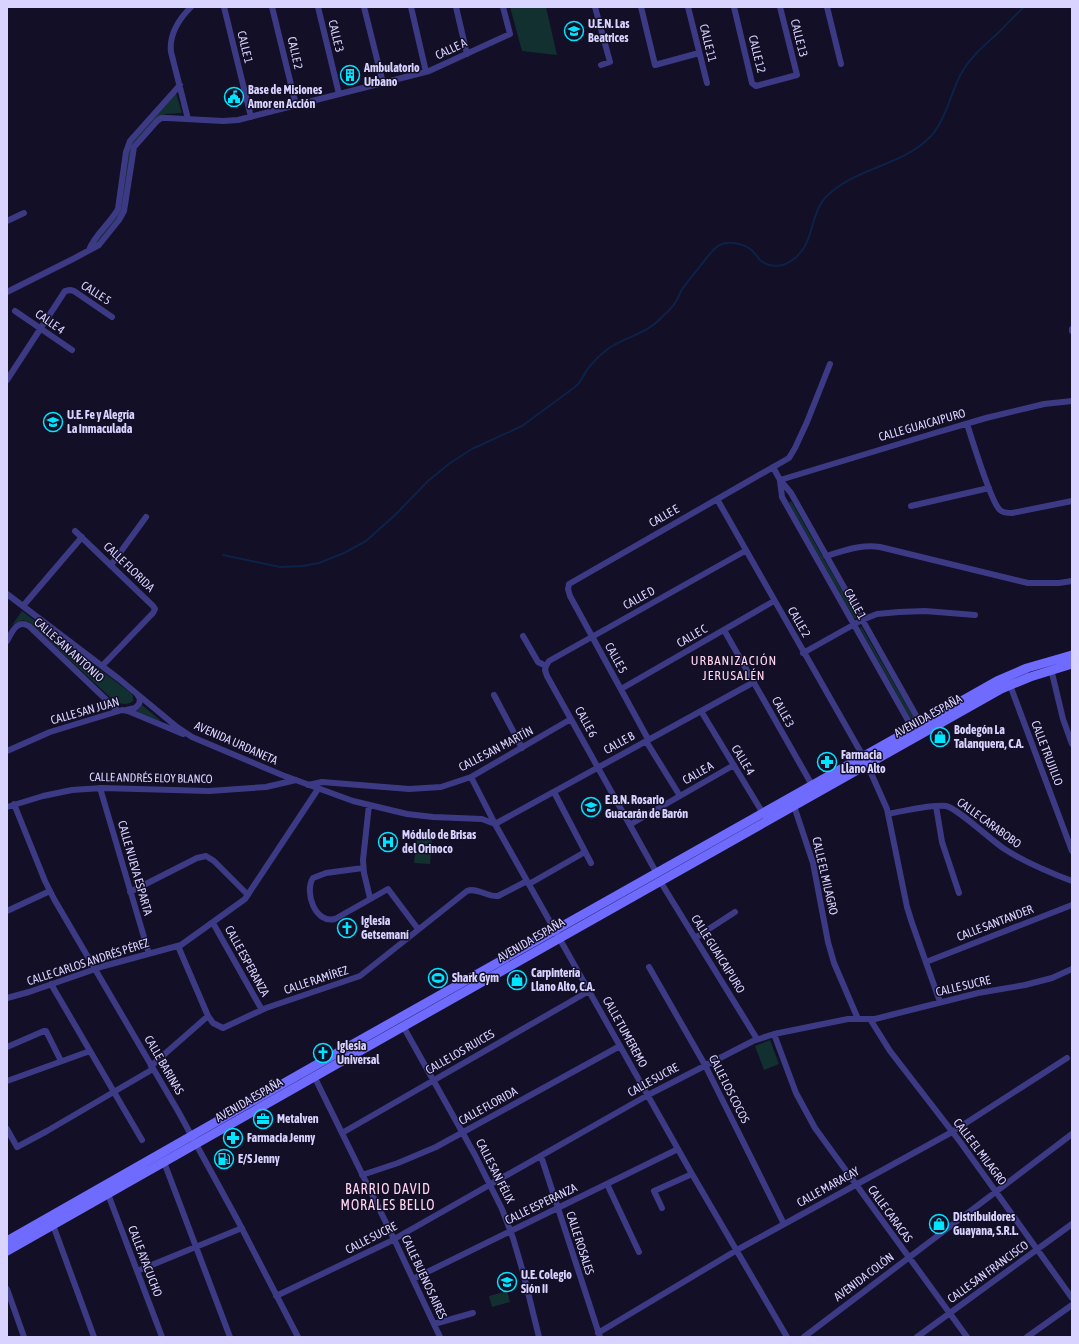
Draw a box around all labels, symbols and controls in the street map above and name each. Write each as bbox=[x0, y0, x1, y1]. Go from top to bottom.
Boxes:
place label: U.E.N. Las Beatrices bbox=[588, 17, 630, 45]
street label: CALLE 3 bbox=[325, 18, 347, 54]
street label: CALLE 13 bbox=[788, 18, 810, 58]
school or university icon: U.E.N. Las Beatrices bbox=[563, 20, 585, 42]
street label: CALLE 11 bbox=[697, 23, 720, 64]
street label: CALLE 1 bbox=[234, 29, 256, 65]
street label: CALLE 12 bbox=[746, 34, 768, 74]
street label: CALLE 2 bbox=[284, 35, 306, 71]
street label: CALLE A bbox=[433, 36, 469, 62]
place label: Ambulatorio Urbano bbox=[363, 61, 420, 89]
building icon: Ambulatorio Urbano bbox=[339, 64, 361, 86]
place label: Base de Misiones Amor en Acción bbox=[247, 83, 323, 111]
public building icon: Base de Misiones Amor en Acción bbox=[223, 86, 245, 108]
street label: CALLE 5 bbox=[78, 278, 114, 308]
street label: CALLE 4 bbox=[32, 307, 68, 337]
street label: CALLE GUAICAIPURO bbox=[877, 406, 967, 444]
place label: U.E. Fe y Alegría La Inmaculada bbox=[67, 408, 135, 436]
school or university icon: U.E. Fe y Alegría La Inmaculada bbox=[42, 411, 64, 433]
street label: CALLE E bbox=[646, 502, 682, 530]
street label: CALLE FLORIDA bbox=[101, 539, 157, 595]
street label: CALLE D bbox=[621, 583, 658, 612]
street label: CALLE 1 bbox=[841, 586, 869, 622]
street label: CALLE 2 bbox=[785, 604, 813, 640]
street label: CALLE SAN ANTONIO bbox=[31, 615, 107, 685]
street label: CALLE C bbox=[674, 621, 710, 650]
street label: CALLE 5 bbox=[602, 640, 630, 676]
district label: URBANIZACIÓN JERUSALÉN bbox=[691, 653, 777, 683]
street label: AVENIDA ESPAÑA bbox=[892, 692, 964, 740]
street label: CALLE 3 bbox=[769, 694, 797, 730]
street label: CALLE SAN JUAN bbox=[49, 695, 121, 727]
street label: CALLE 6 bbox=[572, 704, 600, 740]
street label: AVENIDA URDANETA bbox=[192, 718, 280, 768]
street label: CALLE TRUJILLO bbox=[1028, 718, 1066, 788]
place label: Bodegón La Talanquera, C.A. bbox=[954, 723, 1024, 751]
street label: CALLE SAN MARTÍN bbox=[456, 724, 536, 774]
shop icon: Bodegón La Talanquera, C.A. bbox=[929, 726, 951, 748]
street label: CALLE B bbox=[601, 729, 637, 757]
street label: CALLE 4 bbox=[729, 742, 758, 778]
place label: Farmacia Llano Alto bbox=[841, 748, 886, 776]
pharmacy icon: Farmacia Llano Alto bbox=[816, 751, 838, 773]
street label: CALLE A bbox=[680, 759, 716, 787]
street label: CALLE ANDRÉS ELOY BLANCO bbox=[89, 770, 213, 786]
place label: E.B.N. Rosario Guacarán de Barón bbox=[605, 793, 688, 821]
street label: CALLE CARABOBO bbox=[954, 795, 1024, 851]
school or university icon: E.B.N. Rosario Guacarán de Barón bbox=[580, 796, 602, 818]
street label: CALLE NUEVA ESPARTA bbox=[115, 819, 155, 917]
place label: Módulo de Brisas del Orinoco bbox=[402, 828, 477, 856]
hospital icon: Módulo de Brisas del Orinoco bbox=[377, 831, 399, 853]
street label: CALLE EL MILAGRO bbox=[809, 836, 841, 916]
street label: CALLE SANTANDER bbox=[955, 902, 1035, 944]
street label: CALLE GUAICAIPURO bbox=[688, 912, 748, 996]
place label: Iglesia Getsemaní bbox=[361, 914, 409, 942]
street label: AVENIDA ESPAÑA bbox=[495, 915, 567, 965]
church icon: Iglesia Getsemaní bbox=[336, 917, 358, 939]
street label: CALLE ESPERANZA bbox=[222, 923, 272, 999]
street label: CALLE CARLOS ANDRÉS PÉREZ bbox=[25, 935, 151, 988]
street label: CALLE RAMÍREZ bbox=[282, 963, 351, 997]
place label: Carpintería Llano Alto, C.A. bbox=[531, 966, 595, 994]
sports icon: Shark Gym bbox=[427, 967, 449, 989]
shop icon: Carpintería Llano Alto, C.A. bbox=[506, 969, 528, 991]
place label: Shark Gym bbox=[452, 971, 499, 985]
street label: CALLE SUCRE bbox=[934, 973, 992, 999]
street label: CALLE TUMEREMO bbox=[600, 994, 650, 1070]
street label: CALLE LOS RUICES bbox=[423, 1027, 497, 1077]
street label: CALLE BARINAS bbox=[141, 1033, 187, 1097]
place label: Iglesia Universal bbox=[337, 1039, 380, 1067]
church icon: Iglesia Universal bbox=[312, 1042, 334, 1064]
street label: CALLE LOS COCOS bbox=[706, 1052, 752, 1126]
street label: CALLE SUCRE bbox=[625, 1060, 681, 1100]
street label: AVENIDA ESPAÑA bbox=[213, 1075, 285, 1125]
street label: CALLE FLORIDA bbox=[456, 1084, 520, 1128]
office icon: Metalven bbox=[252, 1108, 274, 1130]
place label: Metalven bbox=[277, 1112, 319, 1126]
street label: CALLE EL MILAGRO bbox=[950, 1116, 1010, 1188]
pharmacy icon: Farmacia Jenny bbox=[222, 1127, 244, 1149]
place label: Farmacia Jenny bbox=[247, 1131, 315, 1145]
street label: CALLE SAN FÉLIX bbox=[473, 1137, 517, 1206]
fuel station icon: E/S Jenny bbox=[213, 1148, 235, 1170]
place label: E/S Jenny bbox=[238, 1152, 280, 1166]
street label: CALLE MARACAY bbox=[794, 1164, 862, 1210]
street label: CALLE ESPERANZA bbox=[503, 1180, 580, 1228]
district label: BARRIO DAVID MORALES BELLO bbox=[341, 1181, 435, 1213]
street label: CALLE CARACAS bbox=[865, 1183, 915, 1245]
street label: CALLE ROSALES bbox=[563, 1209, 597, 1277]
place label: Distribuidores Guayana, S.R.L. bbox=[953, 1210, 1018, 1238]
shop icon: Distribuidores Guayana, S.R.L. bbox=[928, 1213, 950, 1235]
street label: CALLE SUCRE bbox=[343, 1219, 399, 1257]
street label: CALLE AYACUCHO bbox=[125, 1223, 165, 1299]
street label: CALLE BUENOS AIRES bbox=[398, 1233, 450, 1321]
street label: CALLE SAN FRANCISCO bbox=[945, 1238, 1031, 1306]
street label: AVENIDA COLÓN bbox=[831, 1250, 897, 1304]
place label: U.E. Colegio Sión II bbox=[521, 1268, 572, 1296]
school or university icon: U.E. Colegio Sión II bbox=[496, 1271, 518, 1293]

